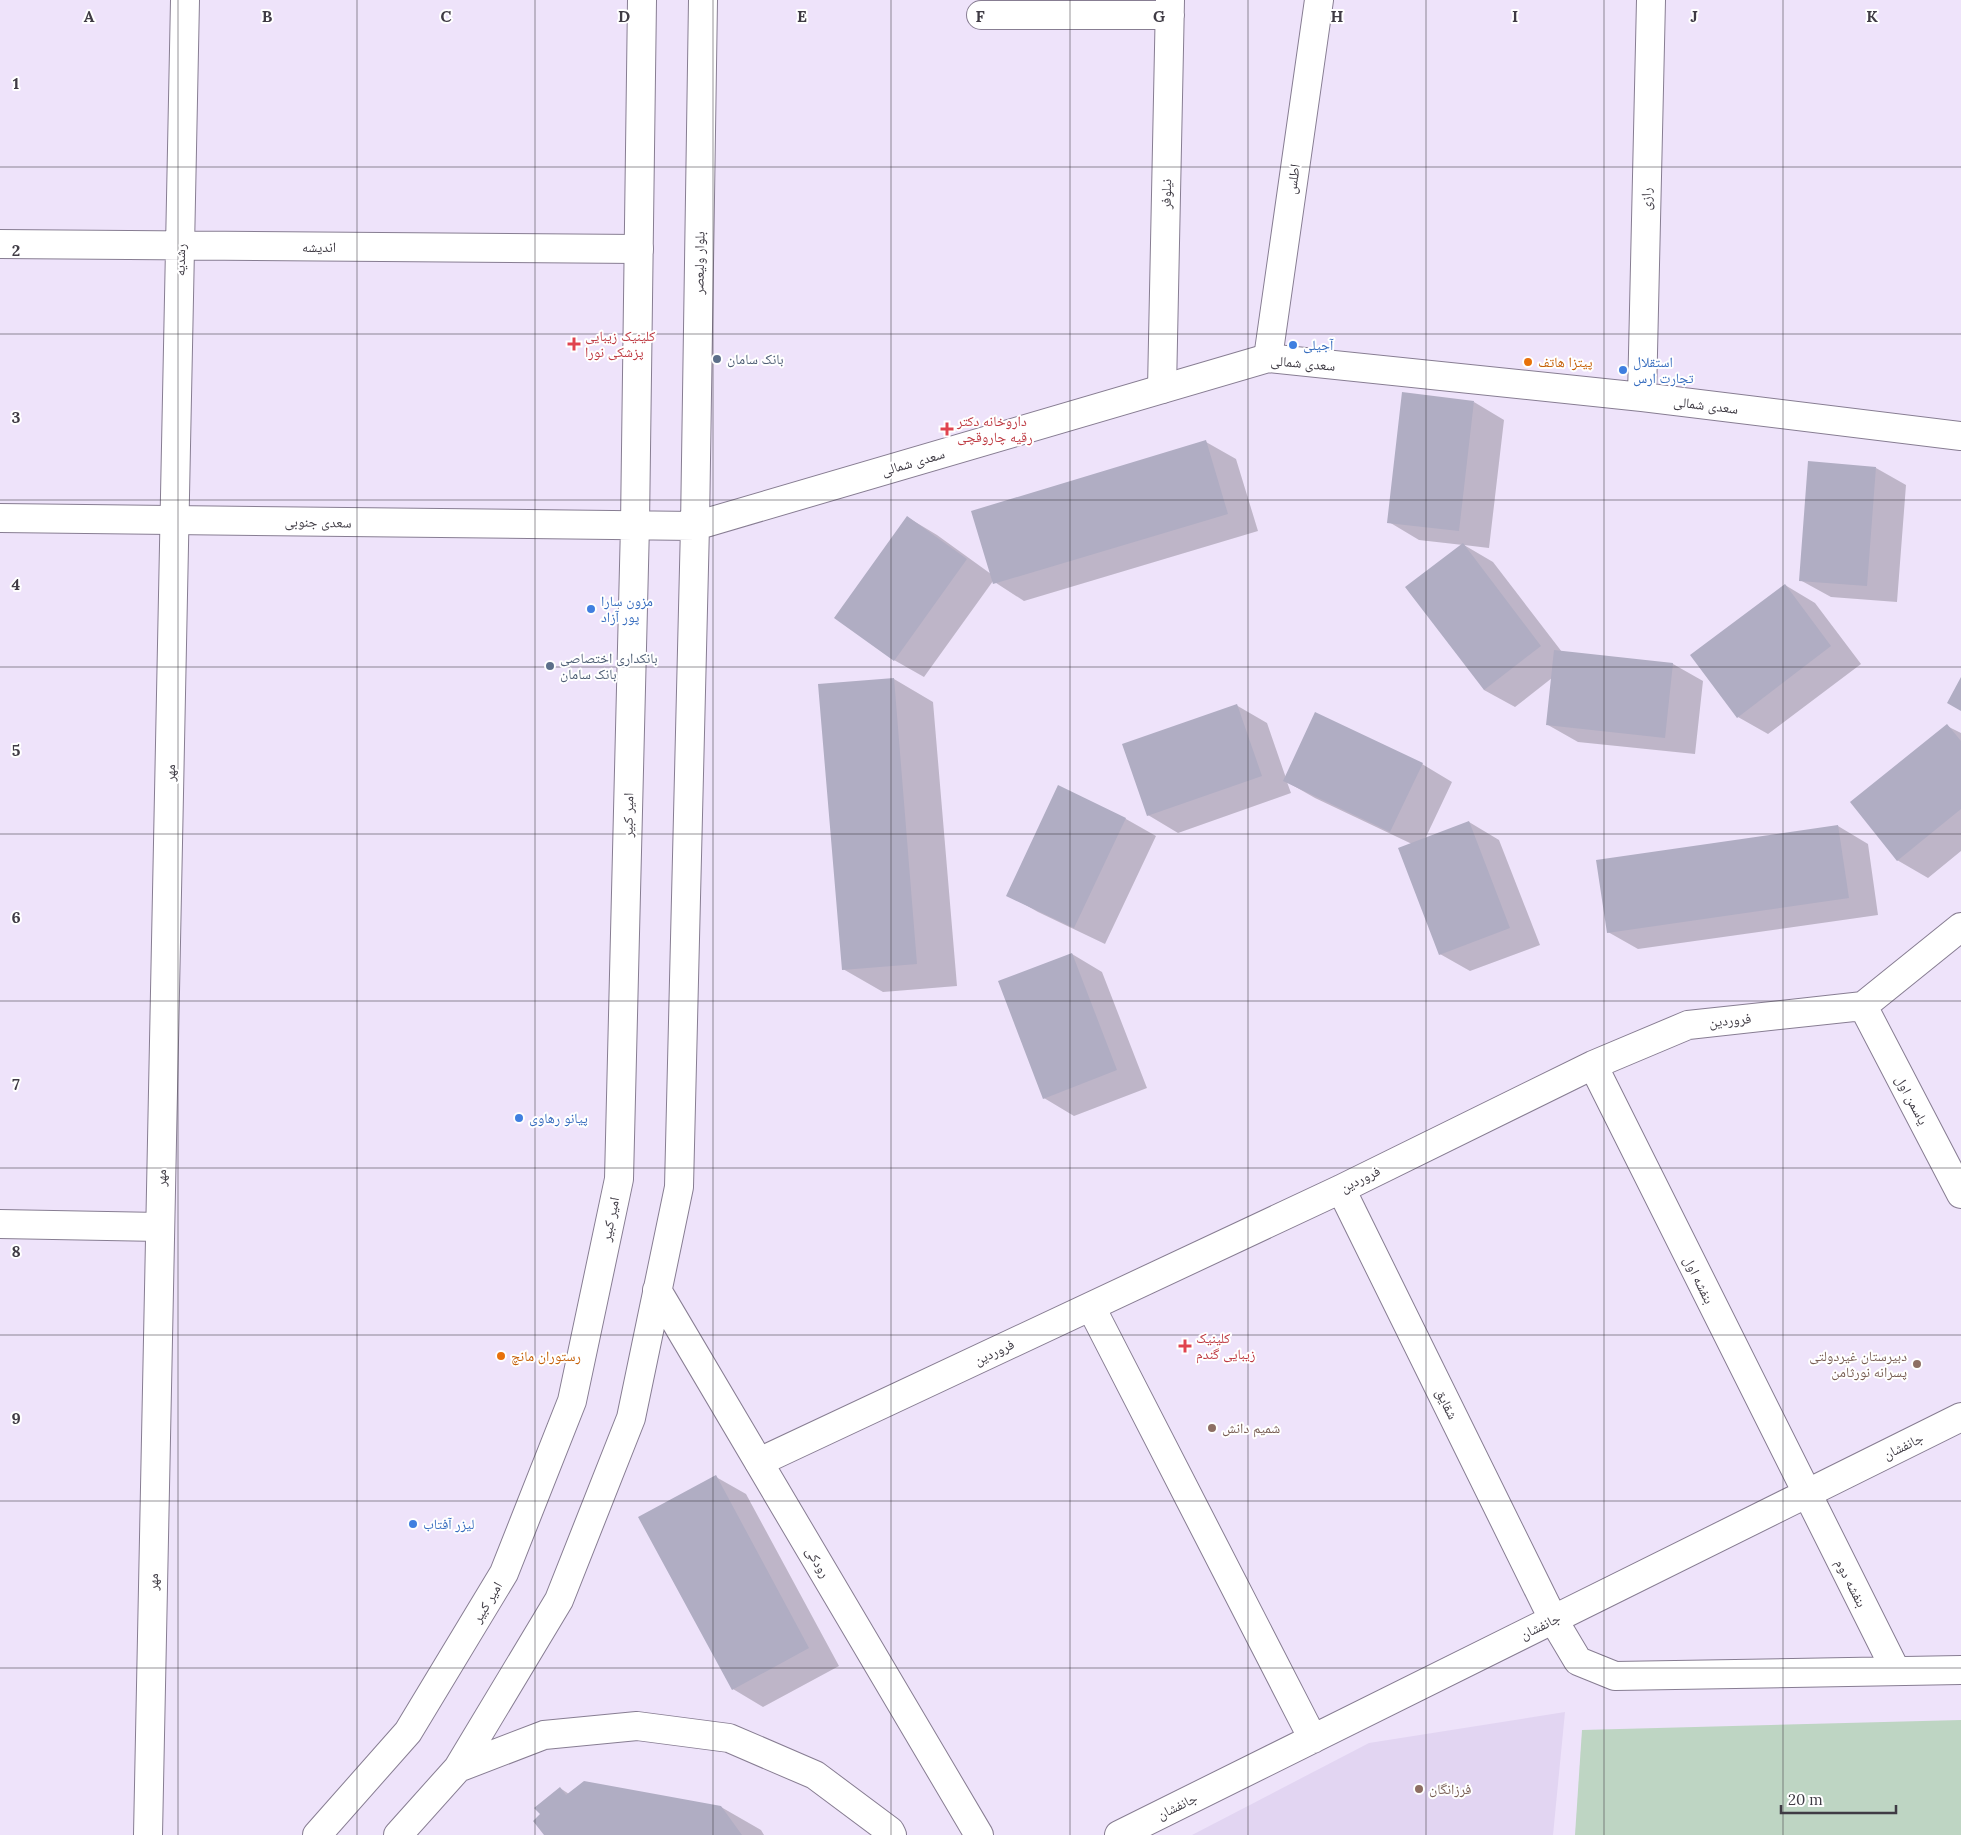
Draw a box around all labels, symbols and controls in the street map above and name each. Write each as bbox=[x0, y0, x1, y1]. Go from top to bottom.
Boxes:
text: A bbox=[84, 6, 95, 26]
text: B bbox=[262, 6, 273, 26]
text: C bbox=[440, 6, 452, 26]
text: D bbox=[618, 6, 630, 26]
text: E bbox=[797, 6, 807, 26]
text: F bbox=[975, 6, 985, 26]
text: G bbox=[1153, 6, 1165, 26]
text: H bbox=[1331, 6, 1344, 26]
text: I bbox=[1512, 6, 1518, 26]
text: J bbox=[1690, 6, 1698, 26]
text: K bbox=[1866, 6, 1878, 26]
text: 1 bbox=[13, 73, 19, 93]
street label: اطلس bbox=[1282, 163, 1304, 195]
street label: نیلوفر bbox=[1157, 178, 1175, 210]
street label: رازی bbox=[1637, 187, 1655, 211]
street label: بلوار ولیعصر bbox=[689, 231, 709, 296]
street label: اندیشه bbox=[302, 238, 336, 256]
text: 2 bbox=[12, 240, 20, 260]
street label: رشدیه bbox=[171, 244, 189, 276]
place label: کلینیک زیبایی پزشکی نورا bbox=[585, 327, 655, 361]
place label: آجیلی bbox=[1303, 336, 1334, 354]
marker: کلینیک زیبایی پزشکی نورا bbox=[567, 337, 581, 351]
marker: آجیلی bbox=[1287, 339, 1299, 351]
place label: بانک سامان bbox=[727, 350, 784, 368]
street label: سعدى شمالى bbox=[1270, 351, 1336, 375]
marker: بانک سامان bbox=[711, 353, 723, 365]
place label: پیتزا هاتف bbox=[1538, 353, 1593, 371]
place label: استقلال تجارت ارس bbox=[1633, 353, 1694, 387]
marker: پیتزا هاتف bbox=[1522, 356, 1534, 368]
marker: استقلال تجارت ارس bbox=[1617, 364, 1629, 376]
street label: سعدى شمالى bbox=[1673, 392, 1739, 418]
text: 3 bbox=[12, 407, 21, 427]
place label: داروخانه دکتر رقیه چاروقچی bbox=[956, 412, 1033, 446]
marker: داروخانه دکتر رقیه چاروقچی bbox=[941, 423, 953, 435]
street label: سعدى شمالى bbox=[879, 444, 947, 480]
street label: سعدى جنوبی bbox=[284, 512, 352, 532]
text: 4 bbox=[12, 574, 21, 594]
place label: مزون سارا پور آزاد bbox=[601, 592, 653, 626]
marker: مزون سارا پور آزاد bbox=[585, 603, 597, 615]
place label: بانکداری اختصاصی بانک سامان bbox=[560, 649, 658, 683]
marker: بانکداری اختصاصی بانک سامان bbox=[544, 660, 556, 672]
text: 5 bbox=[12, 740, 21, 760]
street label: مهر bbox=[161, 764, 179, 783]
street label: امیر کبیر bbox=[619, 792, 637, 839]
text: 6 bbox=[11, 907, 21, 927]
street label: فروردین bbox=[1708, 1009, 1752, 1031]
street label: یاسمن اول bbox=[1892, 1072, 1933, 1128]
text: 7 bbox=[12, 1074, 20, 1094]
place label: پیانو رهاوی bbox=[529, 1109, 588, 1127]
marker: پیانو رهاوی bbox=[513, 1112, 525, 1124]
street label: فروردین bbox=[1337, 1162, 1383, 1196]
street label: مهر bbox=[152, 1169, 170, 1188]
street label: امیر کبیر bbox=[596, 1195, 623, 1244]
text: 8 bbox=[11, 1241, 21, 1261]
street label: بنفشه اول bbox=[1680, 1253, 1718, 1307]
place label: کلینیک زیبایی گندم bbox=[1196, 1329, 1255, 1364]
street label: فروردین bbox=[971, 1335, 1017, 1369]
marker: کلینیک زیبایی گندم bbox=[1178, 1339, 1192, 1353]
place label: رستوران مانچ bbox=[511, 1347, 581, 1366]
place label: دبیرستان غیردولتی پسرانه نورثامن bbox=[1809, 1347, 1907, 1381]
marker: رستوران مانچ bbox=[495, 1350, 507, 1362]
marker: دبیرستان غیردولتی پسرانه نورثامن bbox=[1911, 1358, 1923, 1370]
street label: شقایق bbox=[1431, 1386, 1462, 1423]
text: 9 bbox=[11, 1408, 21, 1428]
place label: شمیم دانش bbox=[1222, 1419, 1280, 1438]
marker: شمیم دانش bbox=[1206, 1422, 1218, 1434]
street label: جانفشان bbox=[1880, 1429, 1926, 1463]
place label: لیزر آفتاب bbox=[423, 1515, 474, 1533]
marker: لیزر آفتاب bbox=[407, 1518, 419, 1530]
street label: رودکى bbox=[802, 1543, 834, 1581]
street label: بنفشه دوم bbox=[1830, 1556, 1871, 1611]
street label: مهر bbox=[144, 1573, 162, 1592]
street label: امیر کبیر bbox=[467, 1578, 506, 1627]
street label: جانفشان bbox=[1517, 1609, 1563, 1643]
place label: فرزانگان bbox=[1429, 1780, 1471, 1798]
scale bar bbox=[1781, 1782, 1896, 1814]
marker: فرزانگان bbox=[1413, 1783, 1425, 1795]
street label: جانفشان bbox=[1154, 1789, 1200, 1823]
text: 20 m bbox=[1788, 1790, 1823, 1809]

